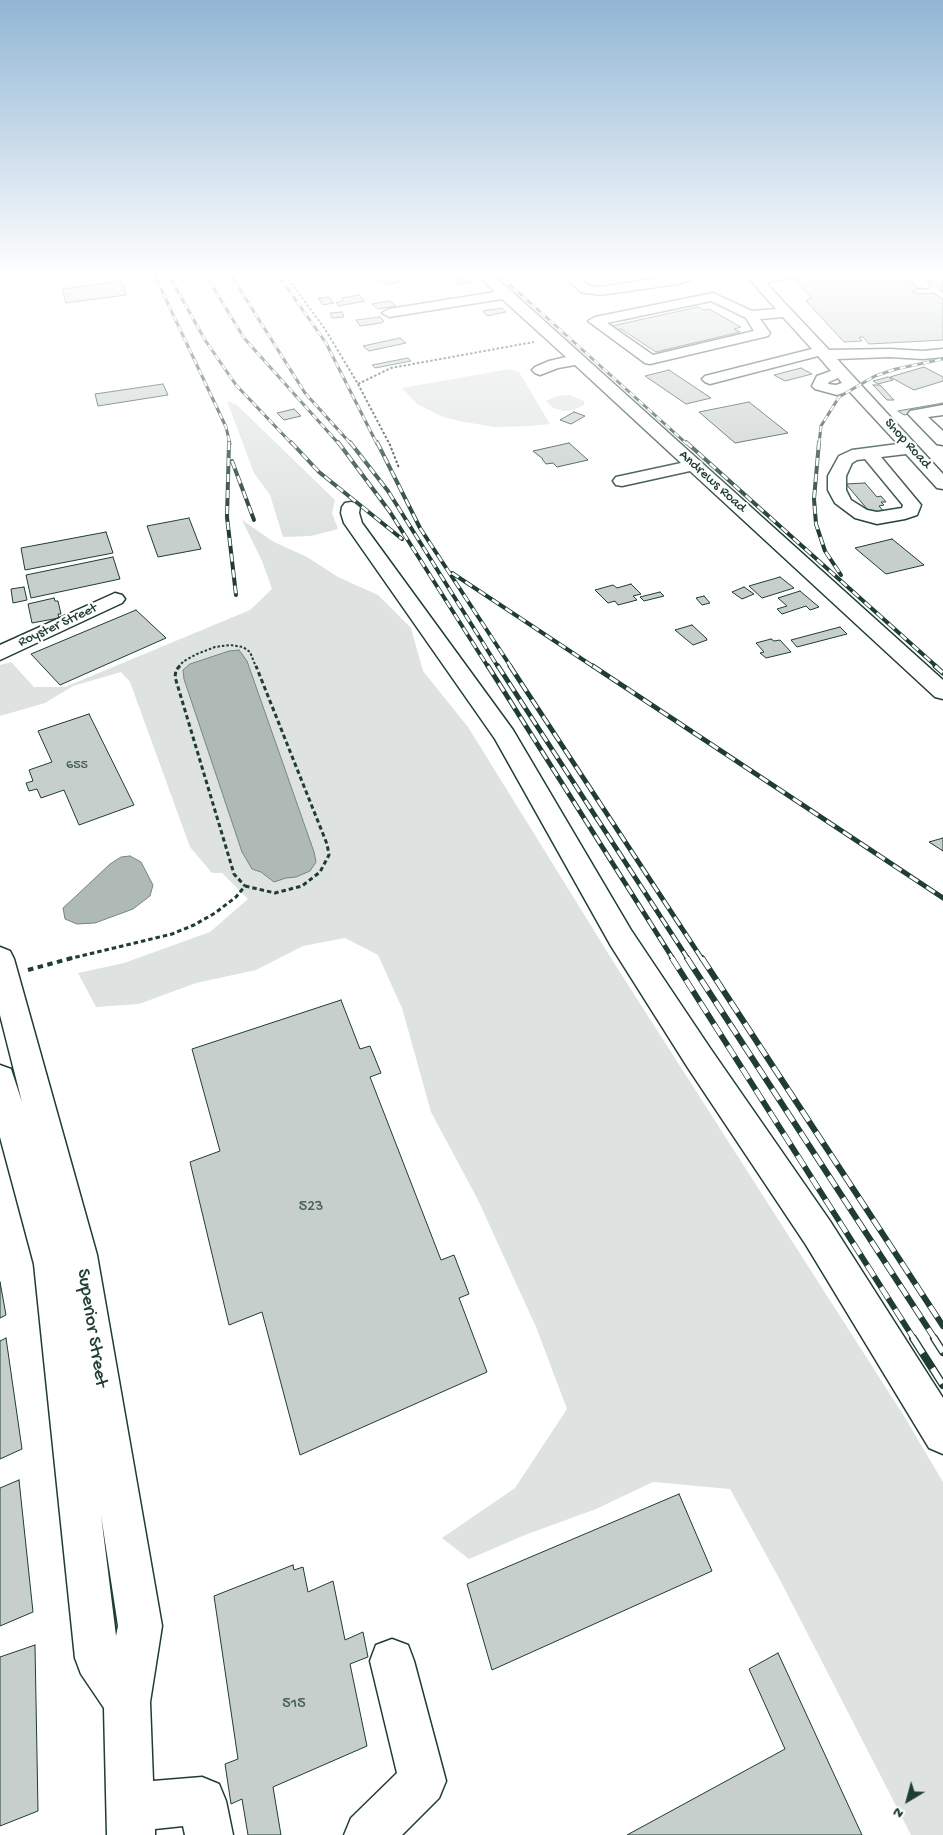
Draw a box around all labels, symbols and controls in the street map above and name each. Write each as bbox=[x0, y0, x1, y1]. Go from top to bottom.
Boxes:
street label: Shop Road bbox=[880, 415, 934, 473]
street label: Andrews Road bbox=[675, 447, 749, 517]
street label: Royster Street bbox=[16, 600, 100, 652]
house number: 655 bbox=[66, 758, 88, 774]
house number: 523 bbox=[299, 1198, 323, 1218]
street label: Superior Street bbox=[70, 1267, 112, 1389]
house number: 515 bbox=[282, 1695, 306, 1715]
north arrow bbox=[883, 1775, 933, 1825]
text: N bbox=[890, 1803, 907, 1822]

